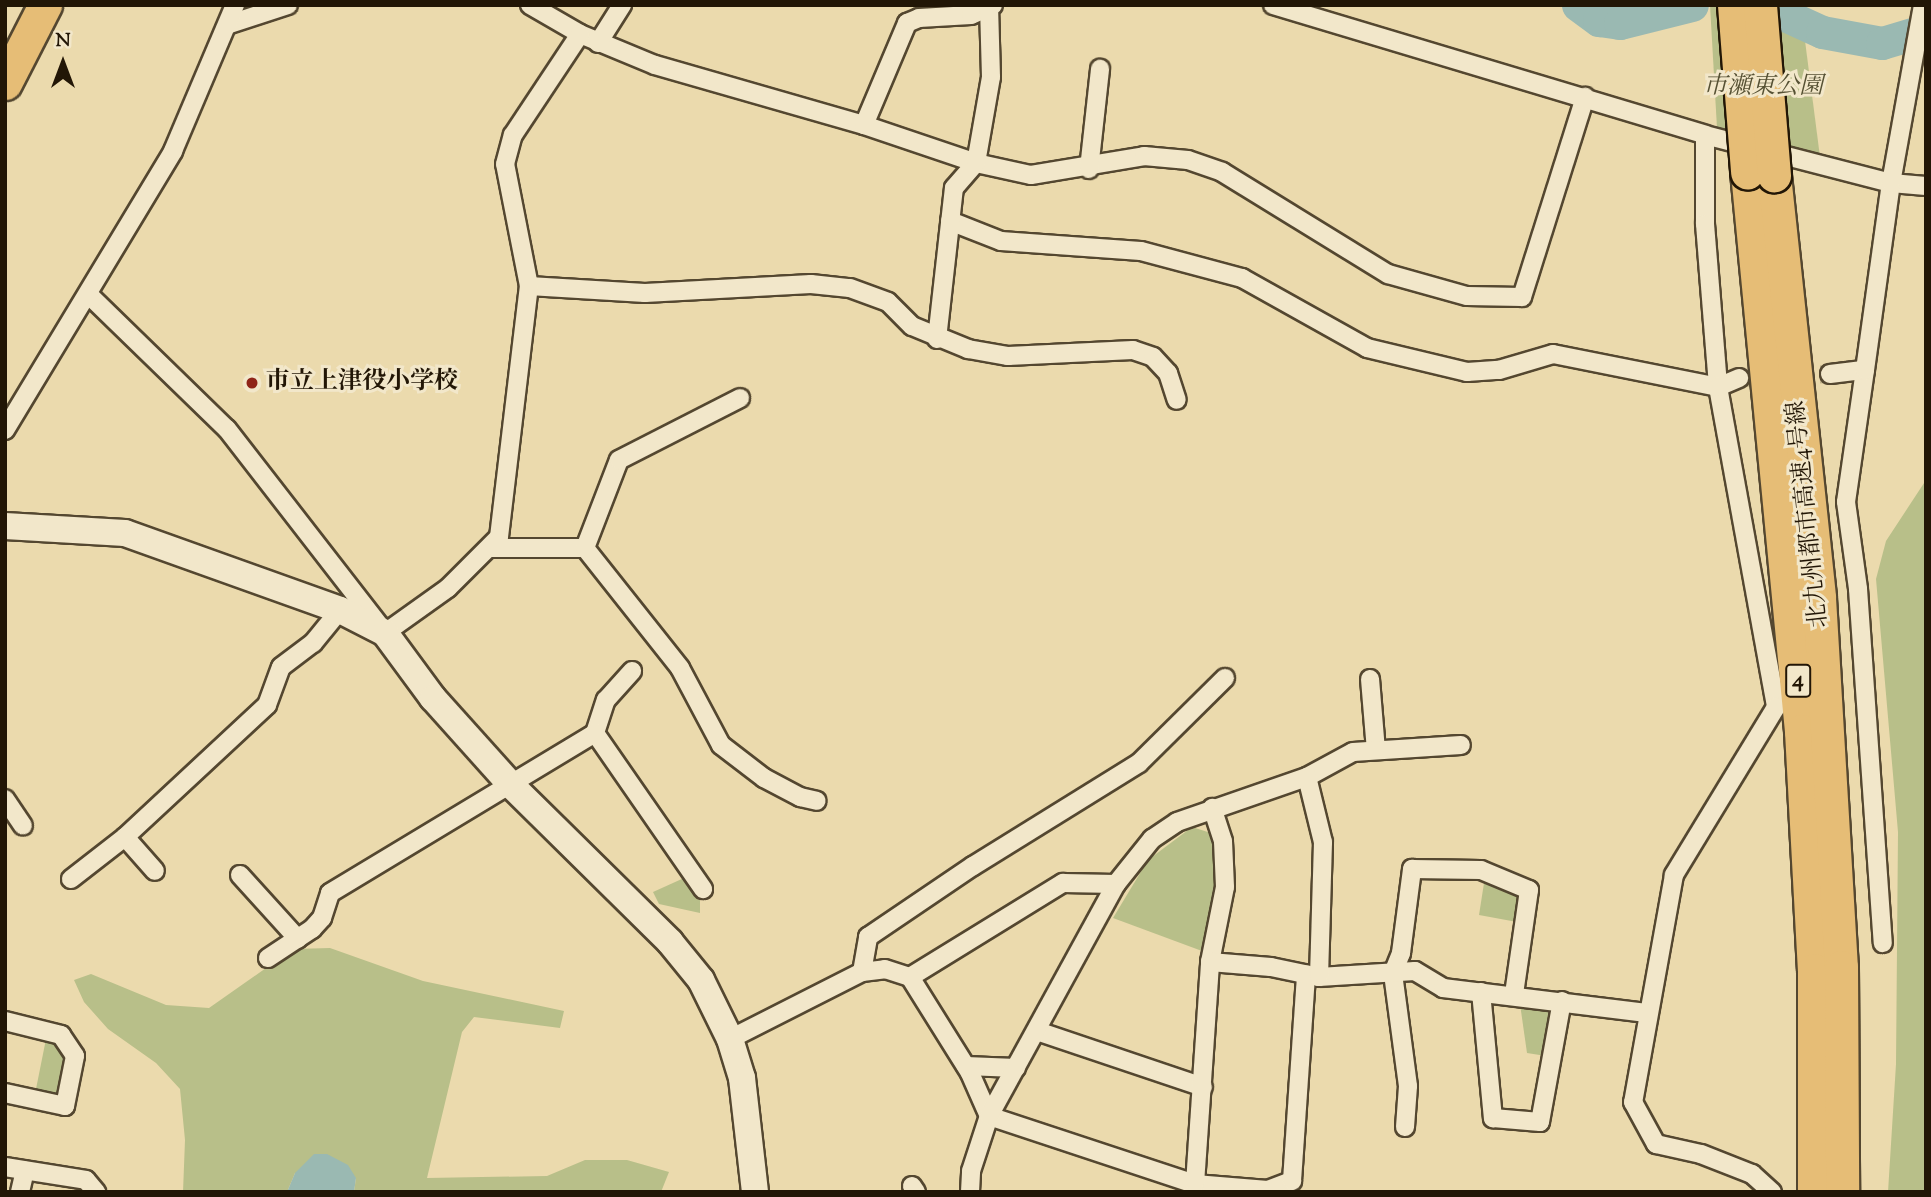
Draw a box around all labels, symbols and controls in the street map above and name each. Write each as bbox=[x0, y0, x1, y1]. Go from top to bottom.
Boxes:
north arrow bbox=[28, 28, 98, 98]
text: N bbox=[55, 28, 71, 55]
park label: 市瀬東公園 bbox=[1703, 74, 1823, 102]
place label: 市立上津役小学校 bbox=[266, 369, 458, 397]
marker: 市立上津役小学校 bbox=[244, 375, 260, 391]
street label: 北九州都市高速4号線 bbox=[1783, 399, 1835, 629]
road number: 4 bbox=[1784, 662, 1812, 701]

